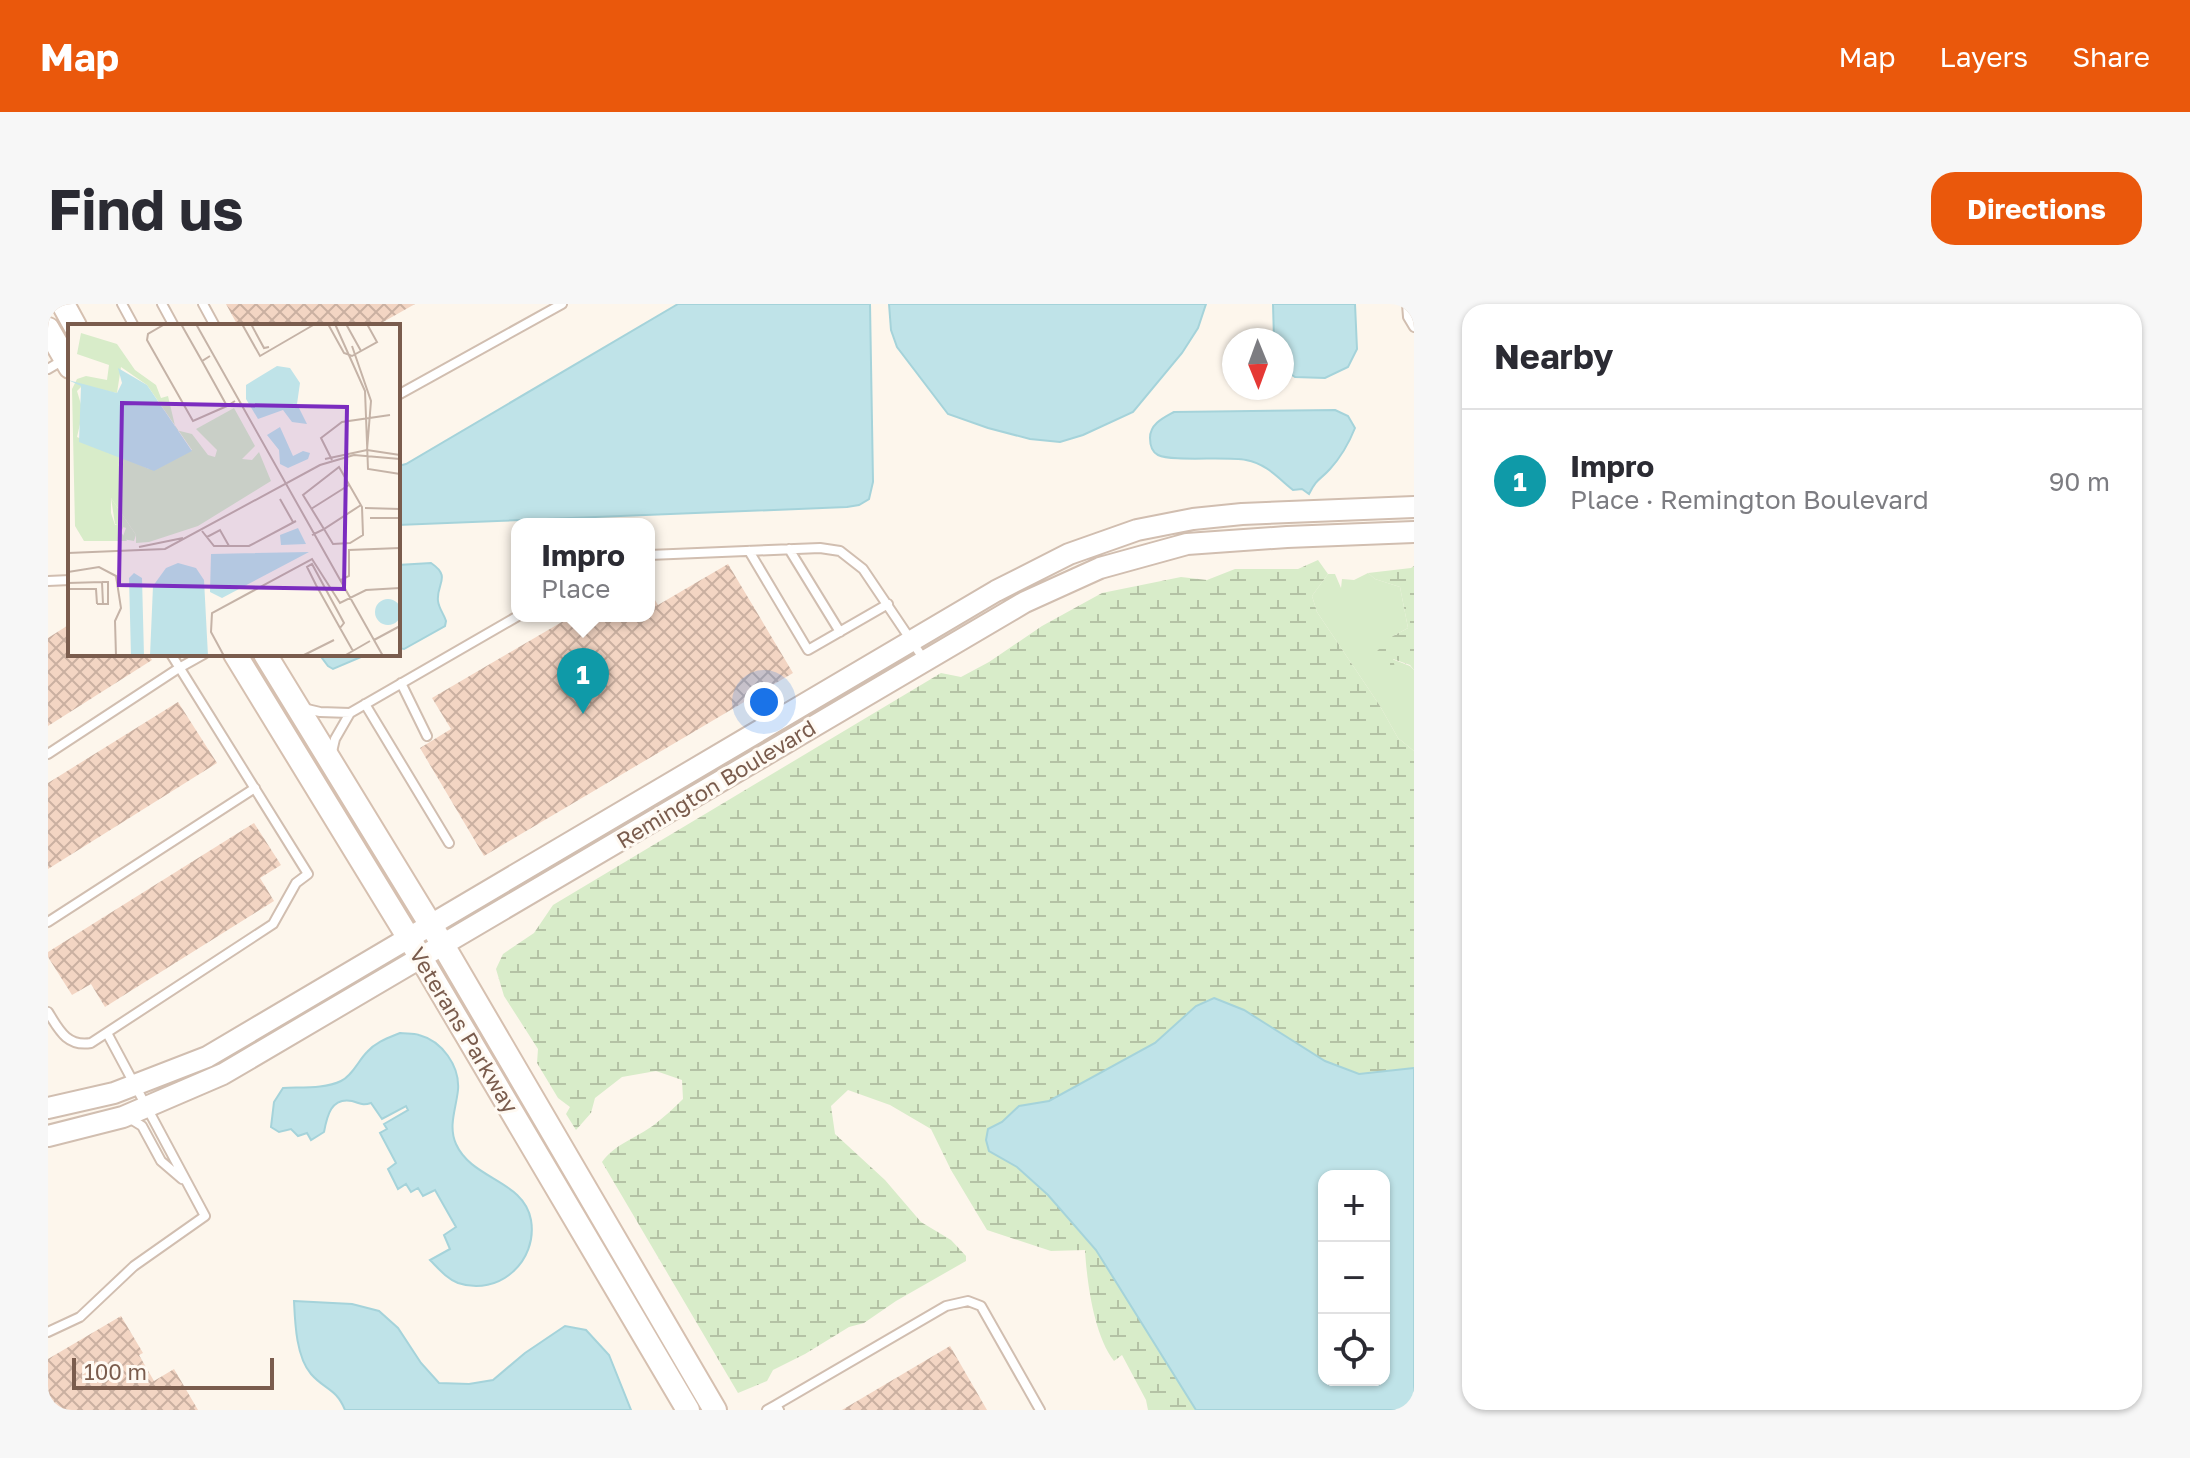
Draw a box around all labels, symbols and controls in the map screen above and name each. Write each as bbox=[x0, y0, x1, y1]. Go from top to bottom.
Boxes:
text: Map bbox=[40, 34, 119, 79]
text: Map bbox=[1838, 40, 1896, 73]
text: Layers bbox=[1940, 40, 2028, 73]
text: Share bbox=[2072, 40, 2150, 73]
button: Directions bbox=[1931, 172, 2142, 245]
text: Find us bbox=[48, 175, 244, 242]
inset map bbox=[68, 324, 400, 656]
north arrow bbox=[1222, 328, 1294, 400]
text: Nearby bbox=[1494, 336, 1614, 376]
text: Impro bbox=[1570, 448, 1654, 484]
text: 1 bbox=[1513, 466, 1527, 497]
text: 90 m bbox=[2049, 466, 2110, 497]
text: Place · Remington Boulevard bbox=[1570, 484, 1929, 515]
popup bbox=[511, 518, 655, 622]
text: Impro bbox=[541, 537, 625, 573]
text: Place bbox=[541, 573, 610, 604]
pin: 1 bbox=[557, 648, 609, 714]
your location bbox=[744, 682, 784, 722]
street label: Remington Boulevard bbox=[611, 713, 820, 854]
street label: Veterans Parkway bbox=[404, 942, 525, 1118]
map controls bbox=[1318, 1170, 1390, 1386]
button: + bbox=[1318, 1170, 1390, 1242]
button: − bbox=[1318, 1242, 1390, 1314]
button: locate bbox=[1318, 1314, 1390, 1386]
scale bar bbox=[72, 1354, 274, 1390]
text: 100 m bbox=[84, 1358, 147, 1385]

